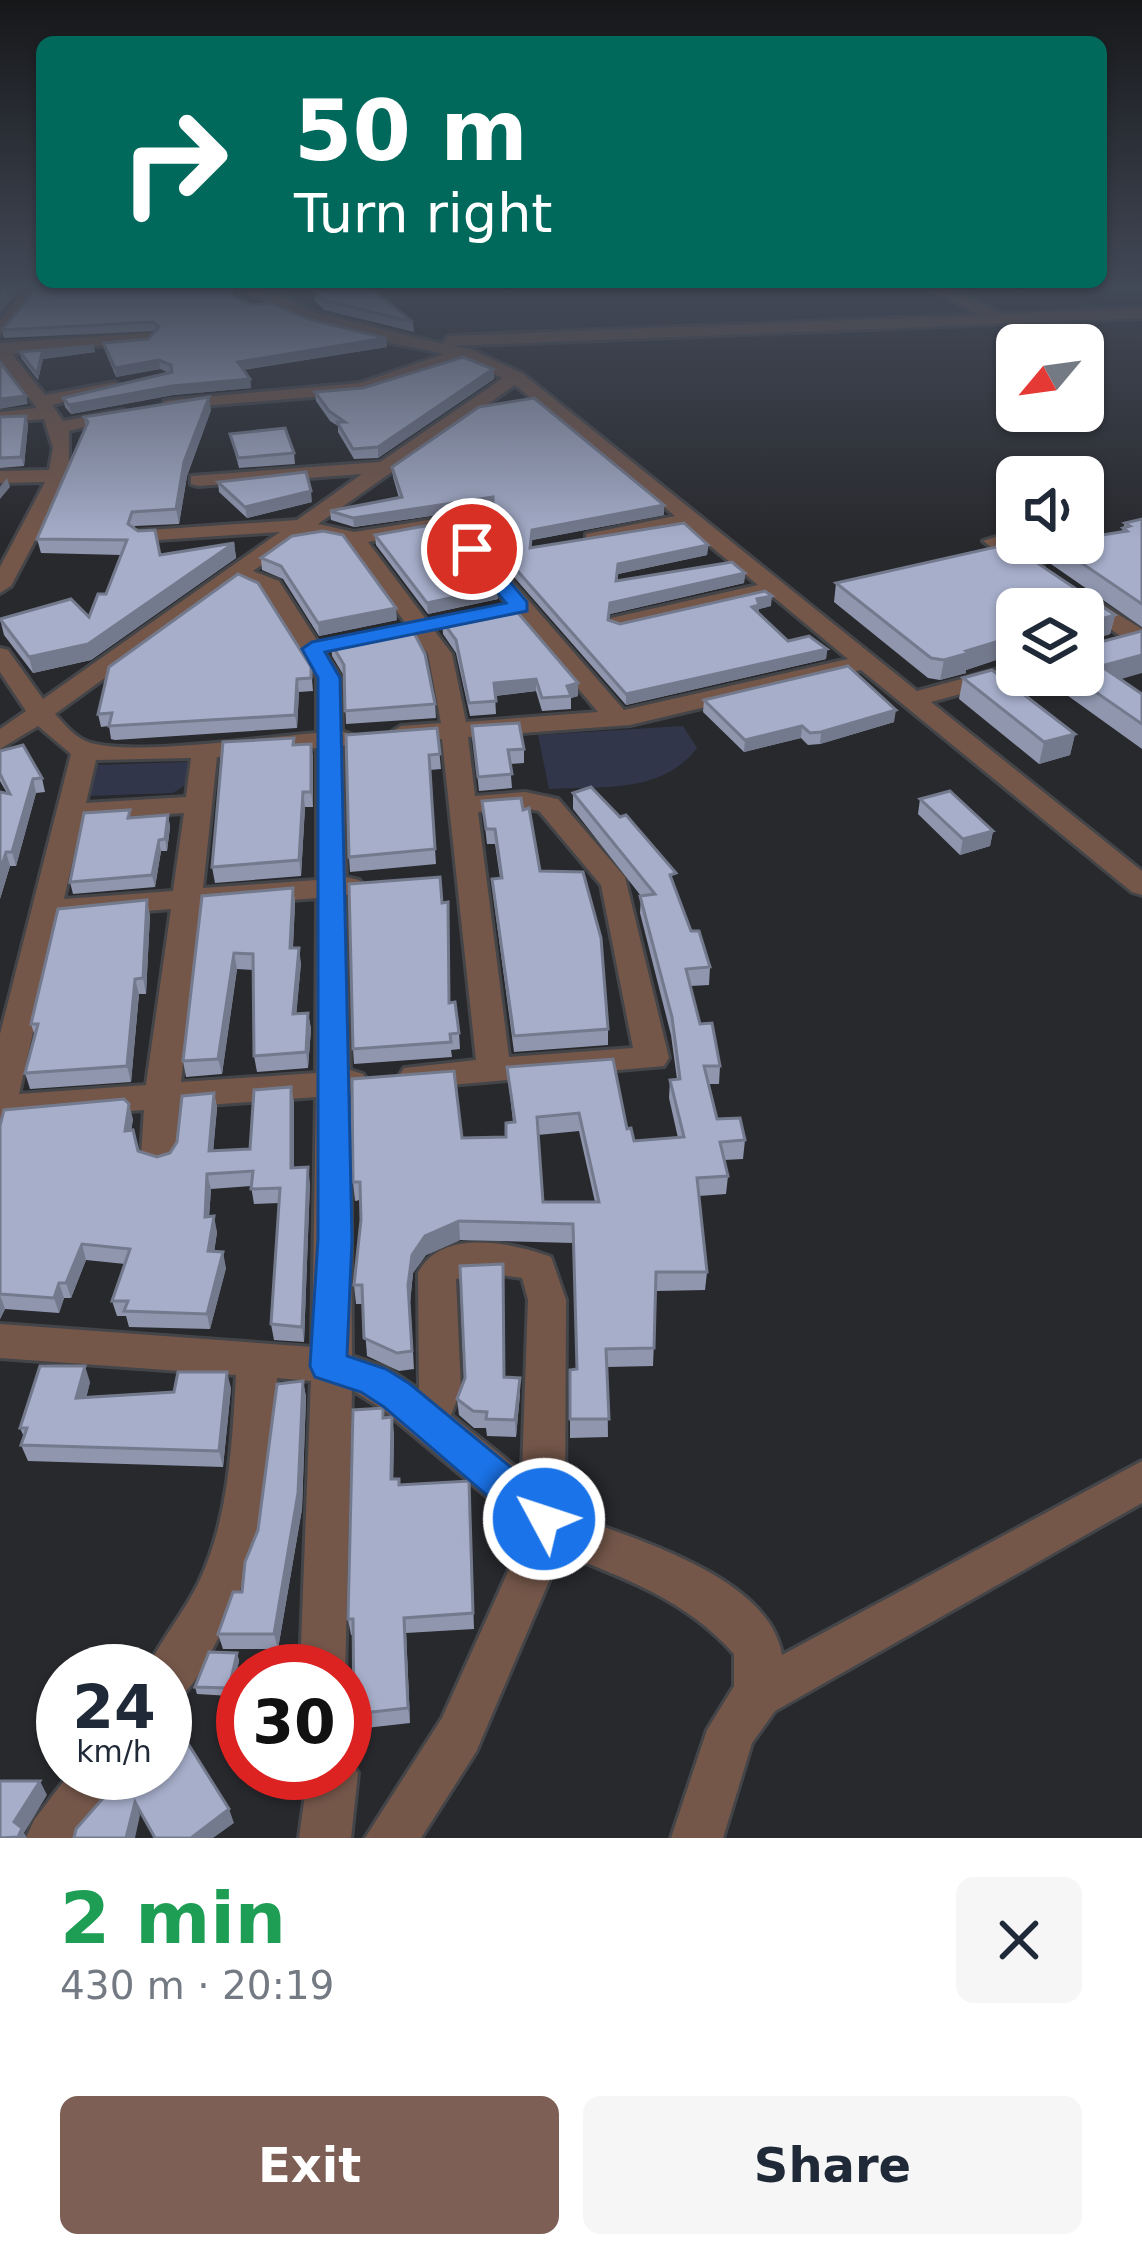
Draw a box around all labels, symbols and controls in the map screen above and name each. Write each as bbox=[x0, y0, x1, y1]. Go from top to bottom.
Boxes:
text: 50 m bbox=[294, 82, 528, 180]
icon: right bbox=[96, 84, 252, 240]
text: Turn right bbox=[294, 182, 553, 245]
north arrow bbox=[996, 324, 1104, 432]
map controls bbox=[996, 324, 1104, 696]
button: sound bbox=[996, 456, 1104, 564]
pin bbox=[421, 498, 523, 600]
icon: arrive bbox=[439, 516, 505, 582]
button: layers bbox=[996, 588, 1104, 696]
position arrow bbox=[481, 1456, 607, 1582]
speed limit sign: 30 bbox=[216, 1644, 372, 1800]
text: 24 bbox=[72, 1672, 156, 1742]
text: km/h bbox=[76, 1734, 152, 1769]
text: 2 min bbox=[60, 1876, 286, 1960]
button: close bbox=[956, 1877, 1082, 2003]
text: 430 m · 20:19 bbox=[60, 1963, 334, 2008]
button: Exit bbox=[60, 2096, 559, 2234]
button: Share bbox=[583, 2096, 1082, 2234]

